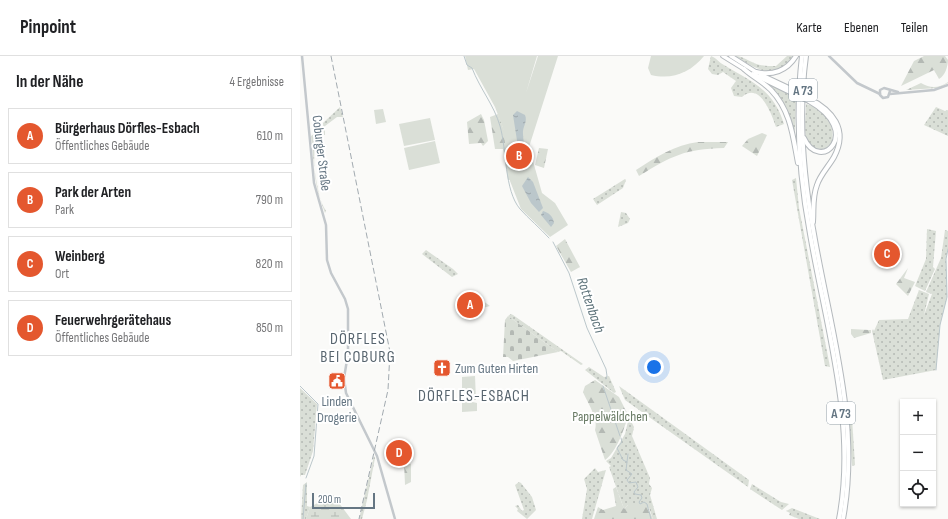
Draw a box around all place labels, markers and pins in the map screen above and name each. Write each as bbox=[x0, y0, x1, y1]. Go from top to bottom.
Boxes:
pin: B bbox=[506, 141, 532, 171]
pin: C bbox=[874, 239, 900, 269]
pin: A bbox=[457, 290, 483, 320]
church icon: Zum Guten Hirten bbox=[432, 358, 452, 378]
place label: Zum Guten Hirten bbox=[455, 360, 538, 377]
public building icon: Linden Drogerie bbox=[327, 371, 347, 391]
place label: Linden Drogerie bbox=[317, 393, 357, 426]
pin: D bbox=[386, 438, 412, 468]

